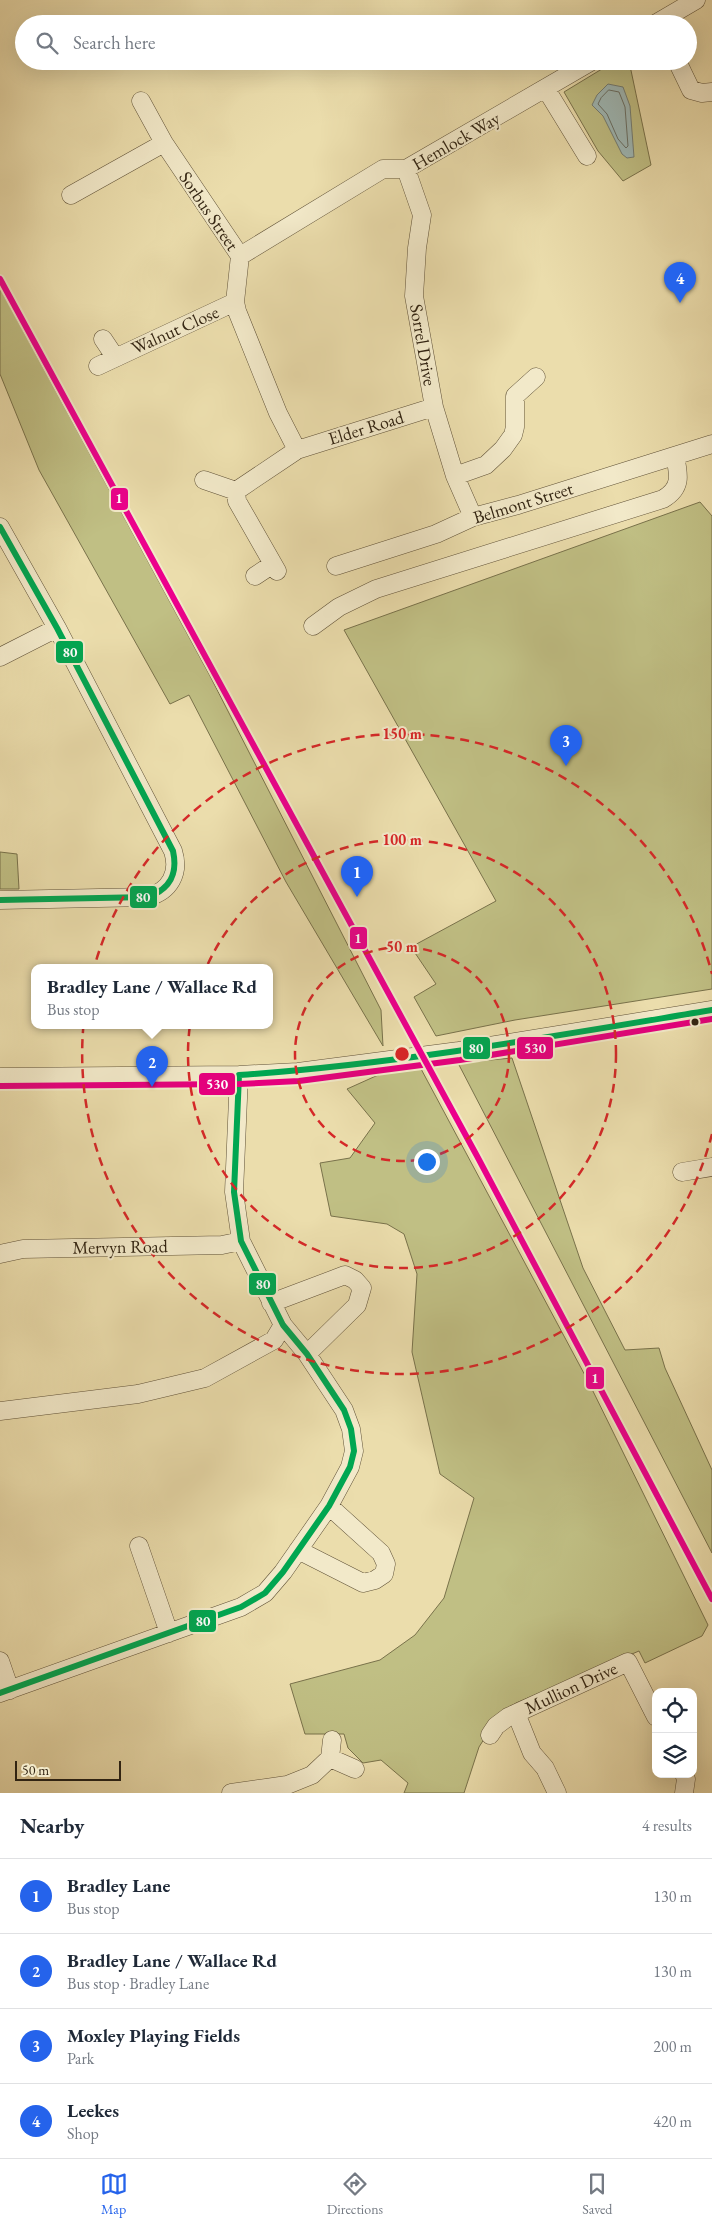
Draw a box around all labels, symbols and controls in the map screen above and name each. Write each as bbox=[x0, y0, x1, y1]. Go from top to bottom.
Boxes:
search box bbox=[15, 15, 697, 70]
icon: search bbox=[33, 29, 61, 57]
text: Search here bbox=[73, 30, 155, 55]
street label: Hemlock Way bbox=[408, 106, 504, 175]
street label: Sorbus Street bbox=[174, 167, 245, 255]
pin: 4 bbox=[664, 262, 696, 303]
street label: Walnut Close bbox=[128, 300, 222, 359]
street label: Sorrel Drive bbox=[405, 302, 442, 388]
street label: Elder Road bbox=[325, 405, 407, 450]
street label: Belmont Street bbox=[470, 476, 576, 529]
line badge: 1 bbox=[110, 487, 129, 511]
text: 1 bbox=[115, 489, 123, 507]
line badge: 80 bbox=[55, 640, 84, 664]
text: 80 bbox=[63, 643, 78, 661]
text: 150 m bbox=[382, 724, 422, 743]
pin: 3 bbox=[550, 725, 582, 766]
text: 100 m bbox=[382, 830, 422, 849]
pin: 1 bbox=[341, 856, 373, 897]
line badge: 80 bbox=[129, 885, 158, 909]
text: 80 bbox=[136, 888, 151, 906]
line badge: 1 bbox=[349, 926, 368, 950]
text: 1 bbox=[354, 929, 362, 947]
text: 50 m bbox=[386, 937, 418, 956]
popup bbox=[31, 964, 273, 1029]
text: Bradley Lane / Wallace Rd bbox=[47, 974, 257, 999]
text: Bus stop bbox=[47, 999, 100, 1020]
unlabelled marker bbox=[690, 1017, 700, 1027]
line badge: 80 bbox=[462, 1036, 491, 1060]
line badge: 530 bbox=[516, 1036, 554, 1060]
text: 80 bbox=[469, 1039, 484, 1057]
text: 530 bbox=[524, 1039, 547, 1057]
centre of rings bbox=[393, 1045, 411, 1063]
pin: 2 bbox=[136, 1046, 168, 1087]
line badge: 530 bbox=[198, 1072, 236, 1096]
text: 530 bbox=[206, 1075, 229, 1093]
your location bbox=[414, 1149, 440, 1175]
street label: Mervyn Road bbox=[72, 1234, 169, 1259]
line badge: 80 bbox=[248, 1272, 277, 1296]
text: 80 bbox=[256, 1275, 271, 1293]
line badge: 1 bbox=[585, 1366, 605, 1390]
text: 1 bbox=[591, 1369, 599, 1387]
line badge: 80 bbox=[188, 1609, 217, 1633]
text: 80 bbox=[196, 1612, 211, 1630]
street label: Mullion Drive bbox=[521, 1656, 621, 1719]
map controls bbox=[652, 1688, 697, 1778]
button: locate bbox=[652, 1688, 697, 1733]
button: layers bbox=[652, 1733, 697, 1778]
scale bar bbox=[15, 1758, 121, 1781]
text: 50 m bbox=[22, 1761, 49, 1779]
text: Nearby bbox=[20, 1812, 84, 1839]
text: 4 results bbox=[642, 1815, 692, 1836]
text: Bradley Lane bbox=[67, 1873, 170, 1898]
text: 1 bbox=[32, 1886, 40, 1907]
text: 130 m bbox=[653, 1886, 692, 1907]
text: Bus stop bbox=[67, 1898, 120, 1919]
text: Bradley Lane / Wallace Rd bbox=[67, 1948, 277, 1973]
text: 2 bbox=[32, 1961, 40, 1982]
text: 130 m bbox=[653, 1961, 692, 1982]
text: Bus stop · Bradley Lane bbox=[67, 1973, 209, 1994]
text: Moxley Playing Fields bbox=[67, 2023, 240, 2048]
text: 3 bbox=[32, 2036, 40, 2057]
text: 200 m bbox=[653, 2036, 692, 2057]
text: Park bbox=[67, 2048, 94, 2069]
text: Leekes bbox=[67, 2098, 119, 2123]
text: 4 bbox=[32, 2111, 40, 2132]
text: 420 m bbox=[653, 2111, 692, 2132]
text: Shop bbox=[67, 2123, 99, 2144]
tab: Map bbox=[100, 2170, 128, 2218]
tab: Directions bbox=[327, 2170, 383, 2218]
tab: Saved bbox=[582, 2170, 612, 2218]

